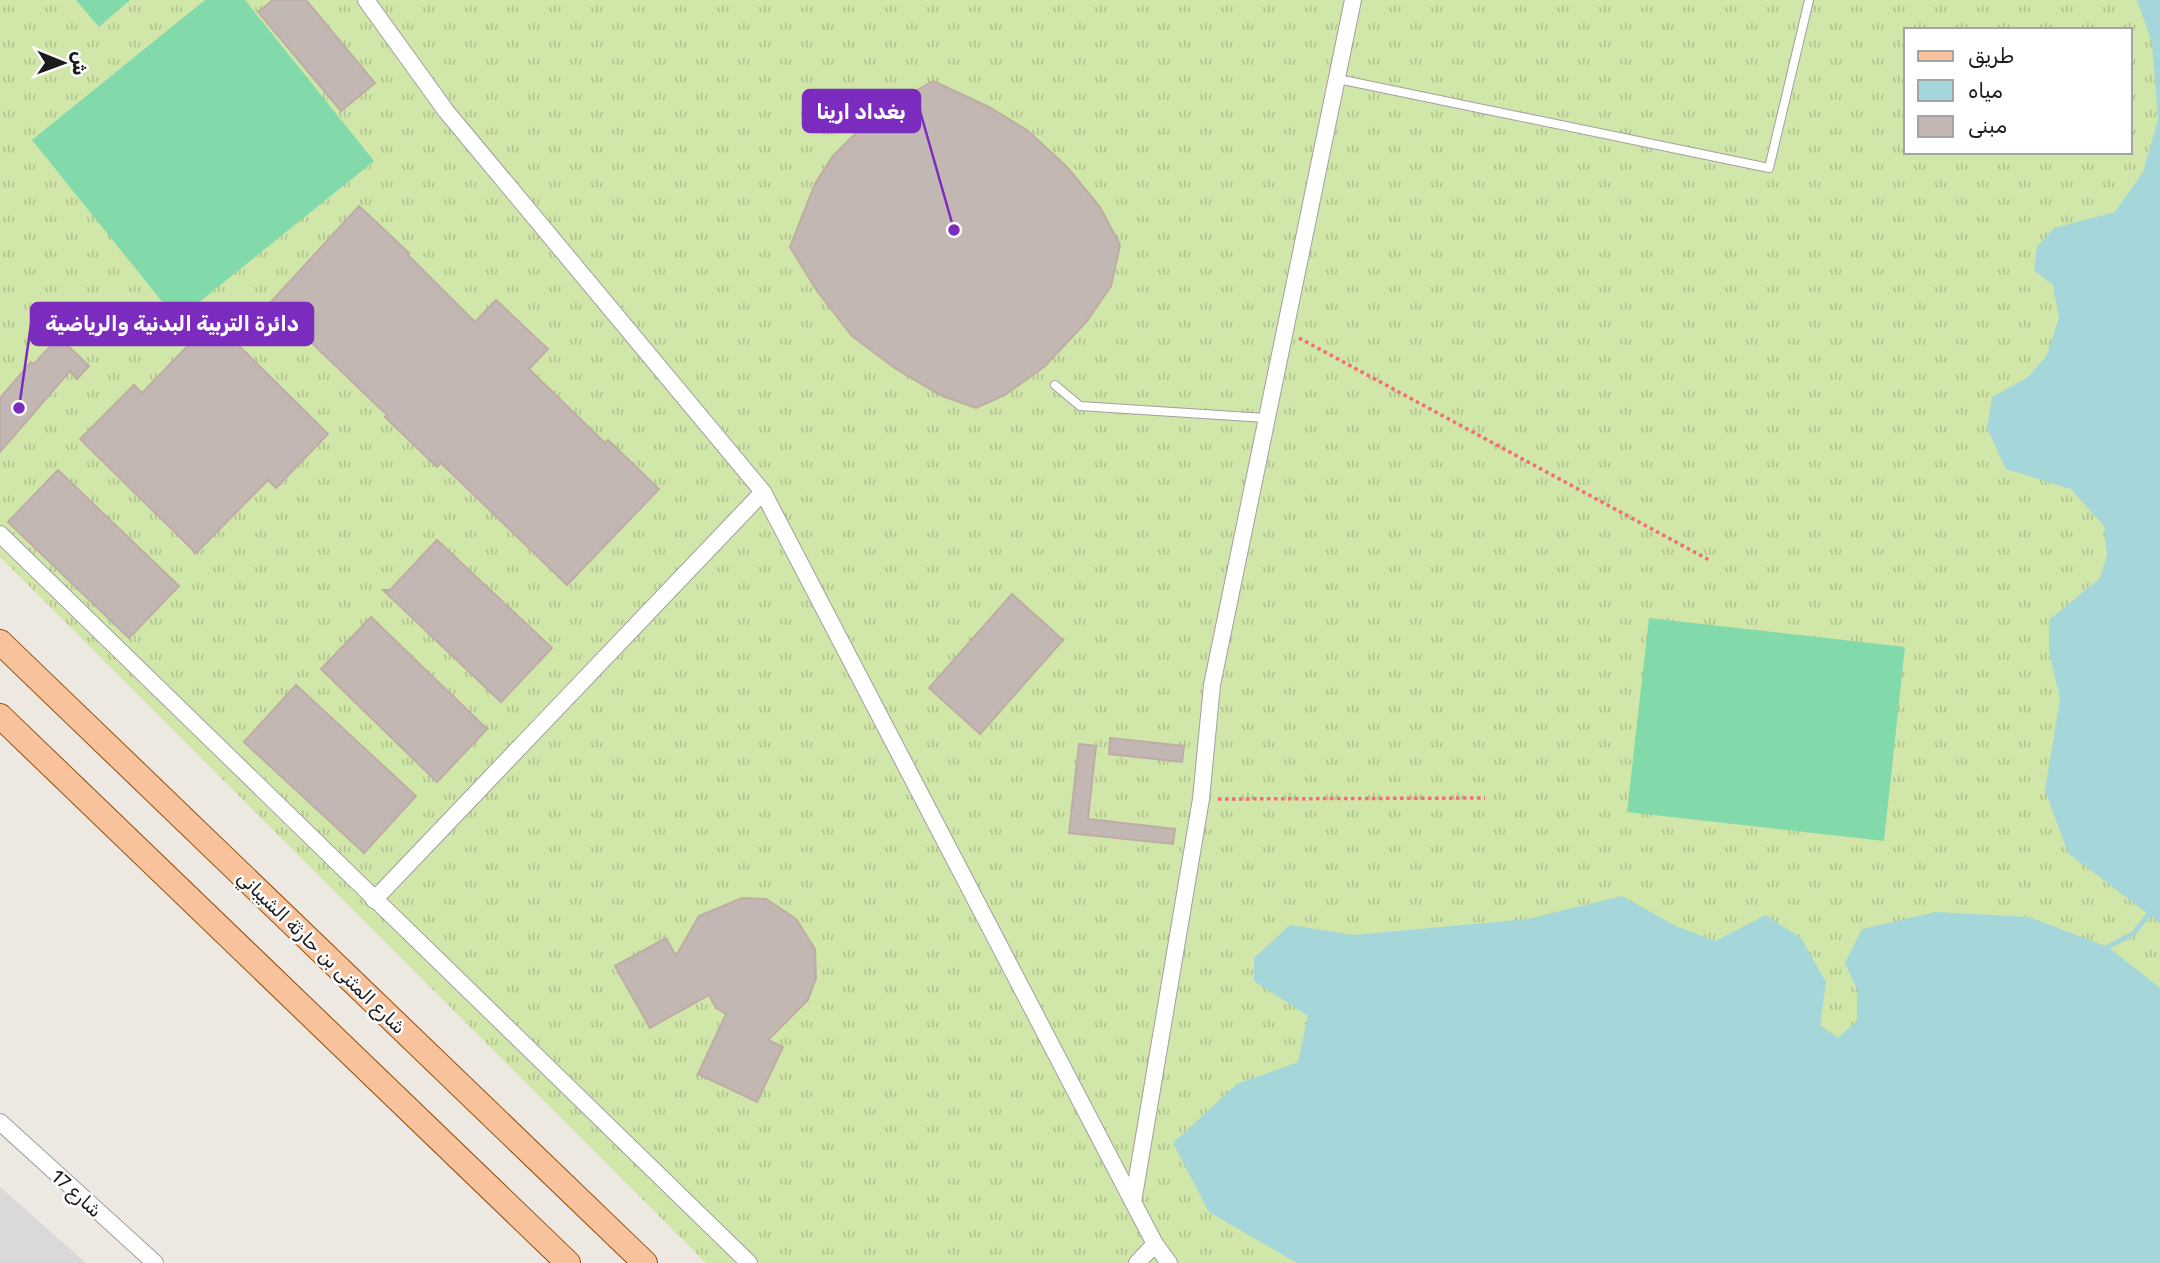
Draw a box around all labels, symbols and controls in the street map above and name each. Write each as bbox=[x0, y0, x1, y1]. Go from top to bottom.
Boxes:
north arrow bbox=[28, 28, 98, 98]
legend bbox=[1904, 28, 2132, 154]
text: طريق bbox=[1968, 43, 2014, 68]
text: ش bbox=[68, 51, 91, 76]
text: مياه bbox=[1968, 78, 2003, 103]
callout: بغداد ارينا bbox=[803, 90, 920, 132]
text: بغداد ارينا bbox=[816, 99, 906, 124]
text: مبنى bbox=[1968, 113, 2007, 138]
callout: دائرة التربية البدنية والرياضية bbox=[31, 303, 313, 345]
text: دائرة التربية البدنية والرياضية bbox=[45, 311, 299, 337]
street label: شارع المثنى بن حارثة الشيباني bbox=[231, 866, 411, 1041]
street label: شارع 17 bbox=[45, 1165, 107, 1224]

